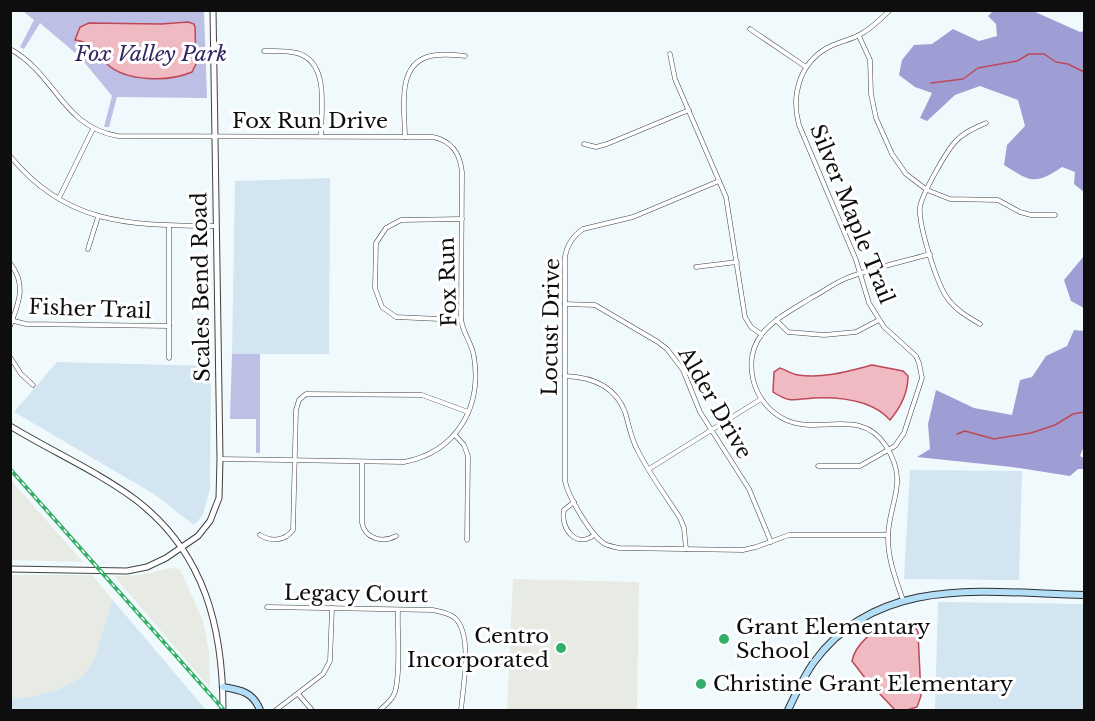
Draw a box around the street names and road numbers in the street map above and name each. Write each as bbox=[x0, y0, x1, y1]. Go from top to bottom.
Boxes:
street label: Fox Run Drive bbox=[232, 108, 388, 134]
street label: Silver Maple Trail bbox=[804, 120, 900, 308]
street label: Scales Bend Road bbox=[186, 192, 216, 382]
street label: Fox Run bbox=[433, 237, 463, 327]
street label: Locust Drive bbox=[537, 258, 565, 396]
street label: Fisher Trail bbox=[28, 294, 152, 324]
street label: Alder Drive bbox=[672, 342, 757, 464]
street label: Legacy Court bbox=[284, 580, 428, 608]

